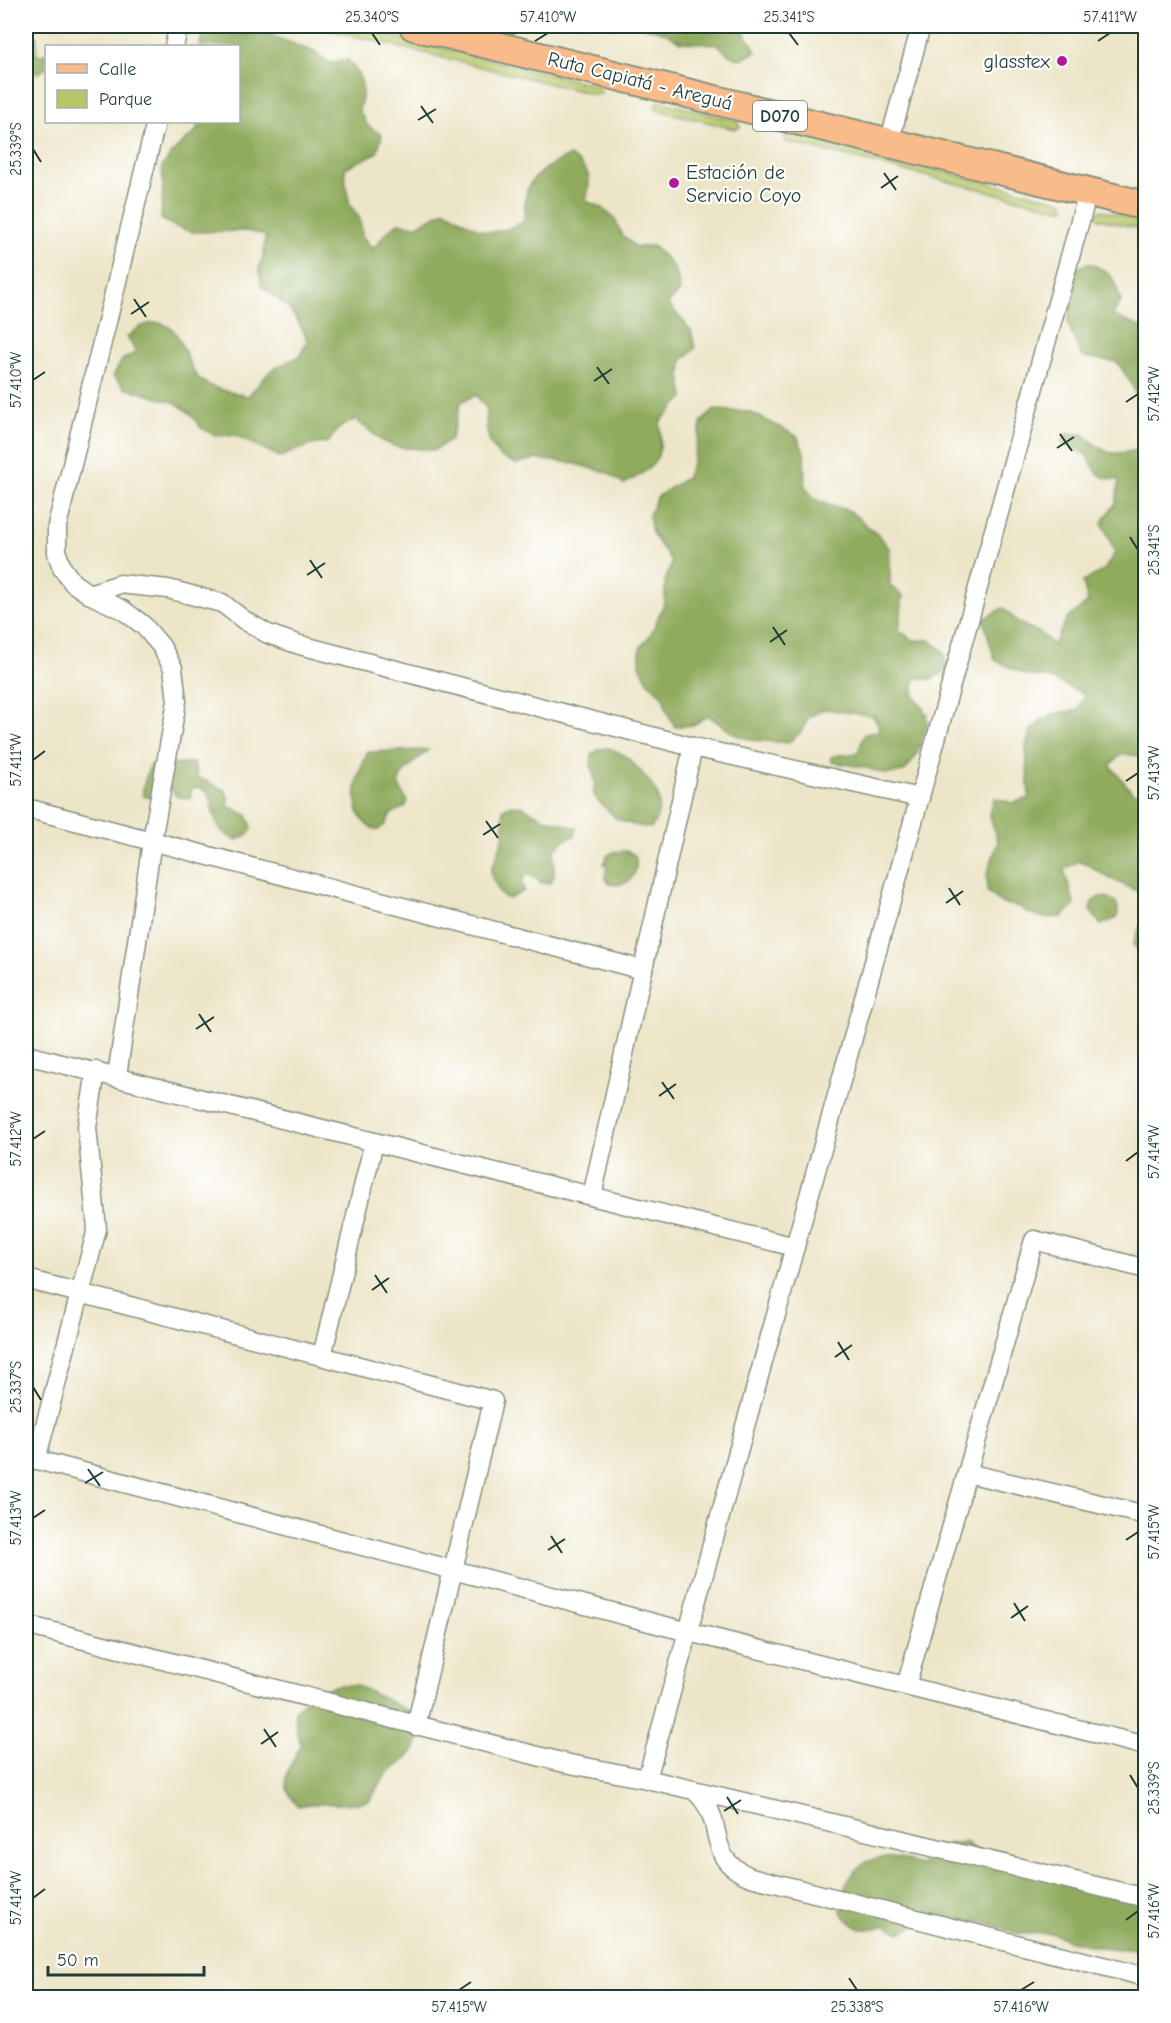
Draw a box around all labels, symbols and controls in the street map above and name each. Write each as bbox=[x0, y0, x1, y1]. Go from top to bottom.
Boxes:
text: 25.340°S bbox=[345, 8, 399, 26]
text: 57.410°W bbox=[520, 8, 576, 26]
text: 25.341°S bbox=[763, 8, 815, 26]
text: 57.411°W bbox=[1083, 8, 1137, 26]
legend bbox=[45, 45, 240, 123]
street label: Ruta Capiatá - Areguá bbox=[545, 47, 735, 115]
place label: glasstex bbox=[983, 50, 1051, 73]
marker: glasstex bbox=[1055, 54, 1069, 68]
text: Calle bbox=[99, 59, 136, 80]
text: Parque bbox=[99, 89, 152, 110]
road number: D070 bbox=[753, 101, 807, 131]
text: 25.339°S bbox=[7, 122, 25, 176]
place label: Estación de Servicio Coyo bbox=[686, 161, 801, 207]
marker: Estación de Servicio Coyo bbox=[667, 176, 681, 190]
text: 57.410°W bbox=[7, 352, 25, 408]
text: 57.412°W bbox=[1145, 366, 1163, 422]
text: 25.341°S bbox=[1145, 524, 1163, 576]
text: 57.411°W bbox=[7, 733, 25, 787]
text: 57.413°W bbox=[1145, 745, 1163, 801]
text: 57.412°W bbox=[7, 1111, 25, 1167]
text: 57.414°W bbox=[1145, 1125, 1163, 1179]
text: 25.337°S bbox=[7, 1361, 25, 1413]
text: 57.413°W bbox=[7, 1490, 25, 1546]
text: 57.415°W bbox=[1145, 1504, 1163, 1560]
text: 25.339°S bbox=[1145, 1761, 1163, 1815]
text: 57.414°W bbox=[7, 1871, 25, 1925]
text: 57.416°W bbox=[1145, 1883, 1163, 1939]
scale bar bbox=[48, 1939, 204, 1977]
text: 50 m bbox=[57, 1950, 99, 1971]
text: 57.415°W bbox=[431, 1998, 487, 2016]
text: 25.338°S bbox=[830, 1998, 884, 2016]
text: 57.416°W bbox=[993, 1998, 1049, 2016]

